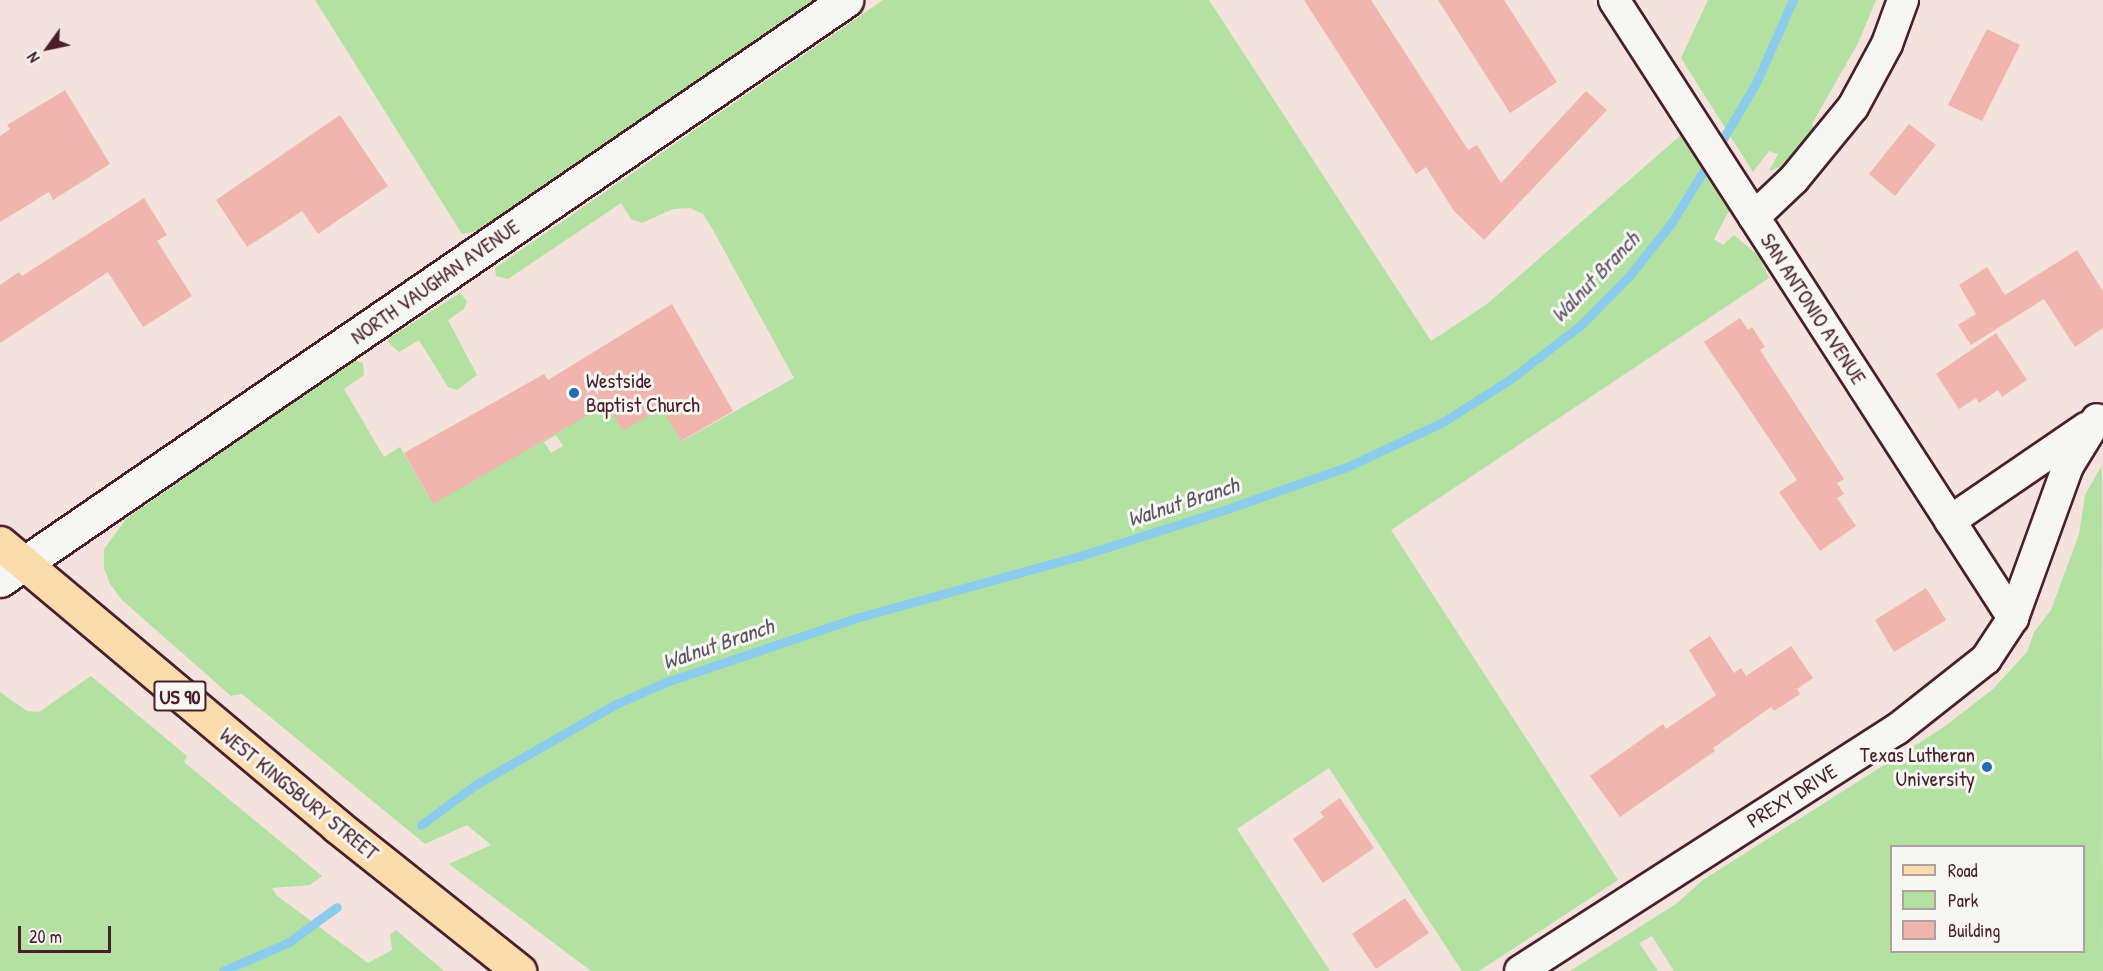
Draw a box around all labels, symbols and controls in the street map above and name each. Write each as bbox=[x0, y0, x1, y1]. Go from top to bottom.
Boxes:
north arrow bbox=[18, 18, 78, 78]
text: N bbox=[21, 48, 44, 67]
street label: NORTH VAUGHAN AVENUE bbox=[346, 214, 524, 350]
water label: Walnut Branch bbox=[1545, 226, 1645, 328]
street label: SAN ANTONIO AVENUE bbox=[1755, 229, 1871, 389]
place label: Westside Baptist Church bbox=[586, 368, 700, 418]
marker: Westside Baptist Church bbox=[567, 386, 581, 400]
water label: Walnut Branch bbox=[1124, 472, 1242, 532]
water label: Walnut Branch bbox=[659, 613, 777, 675]
road number: US 90 bbox=[153, 679, 207, 713]
street label: WEST KINGSBURY STREET bbox=[215, 722, 383, 866]
place label: Texas Lutheran University bbox=[1860, 742, 1975, 792]
street label: PREXY DRIVE bbox=[1742, 759, 1842, 833]
marker: Texas Lutheran University bbox=[1980, 760, 1994, 774]
legend bbox=[1890, 845, 2085, 953]
text: Road bbox=[1948, 858, 1978, 883]
text: Park bbox=[1948, 888, 1978, 913]
scale bar bbox=[21, 914, 114, 952]
text: Building bbox=[1948, 918, 2000, 943]
text: 20 m bbox=[29, 924, 62, 949]

